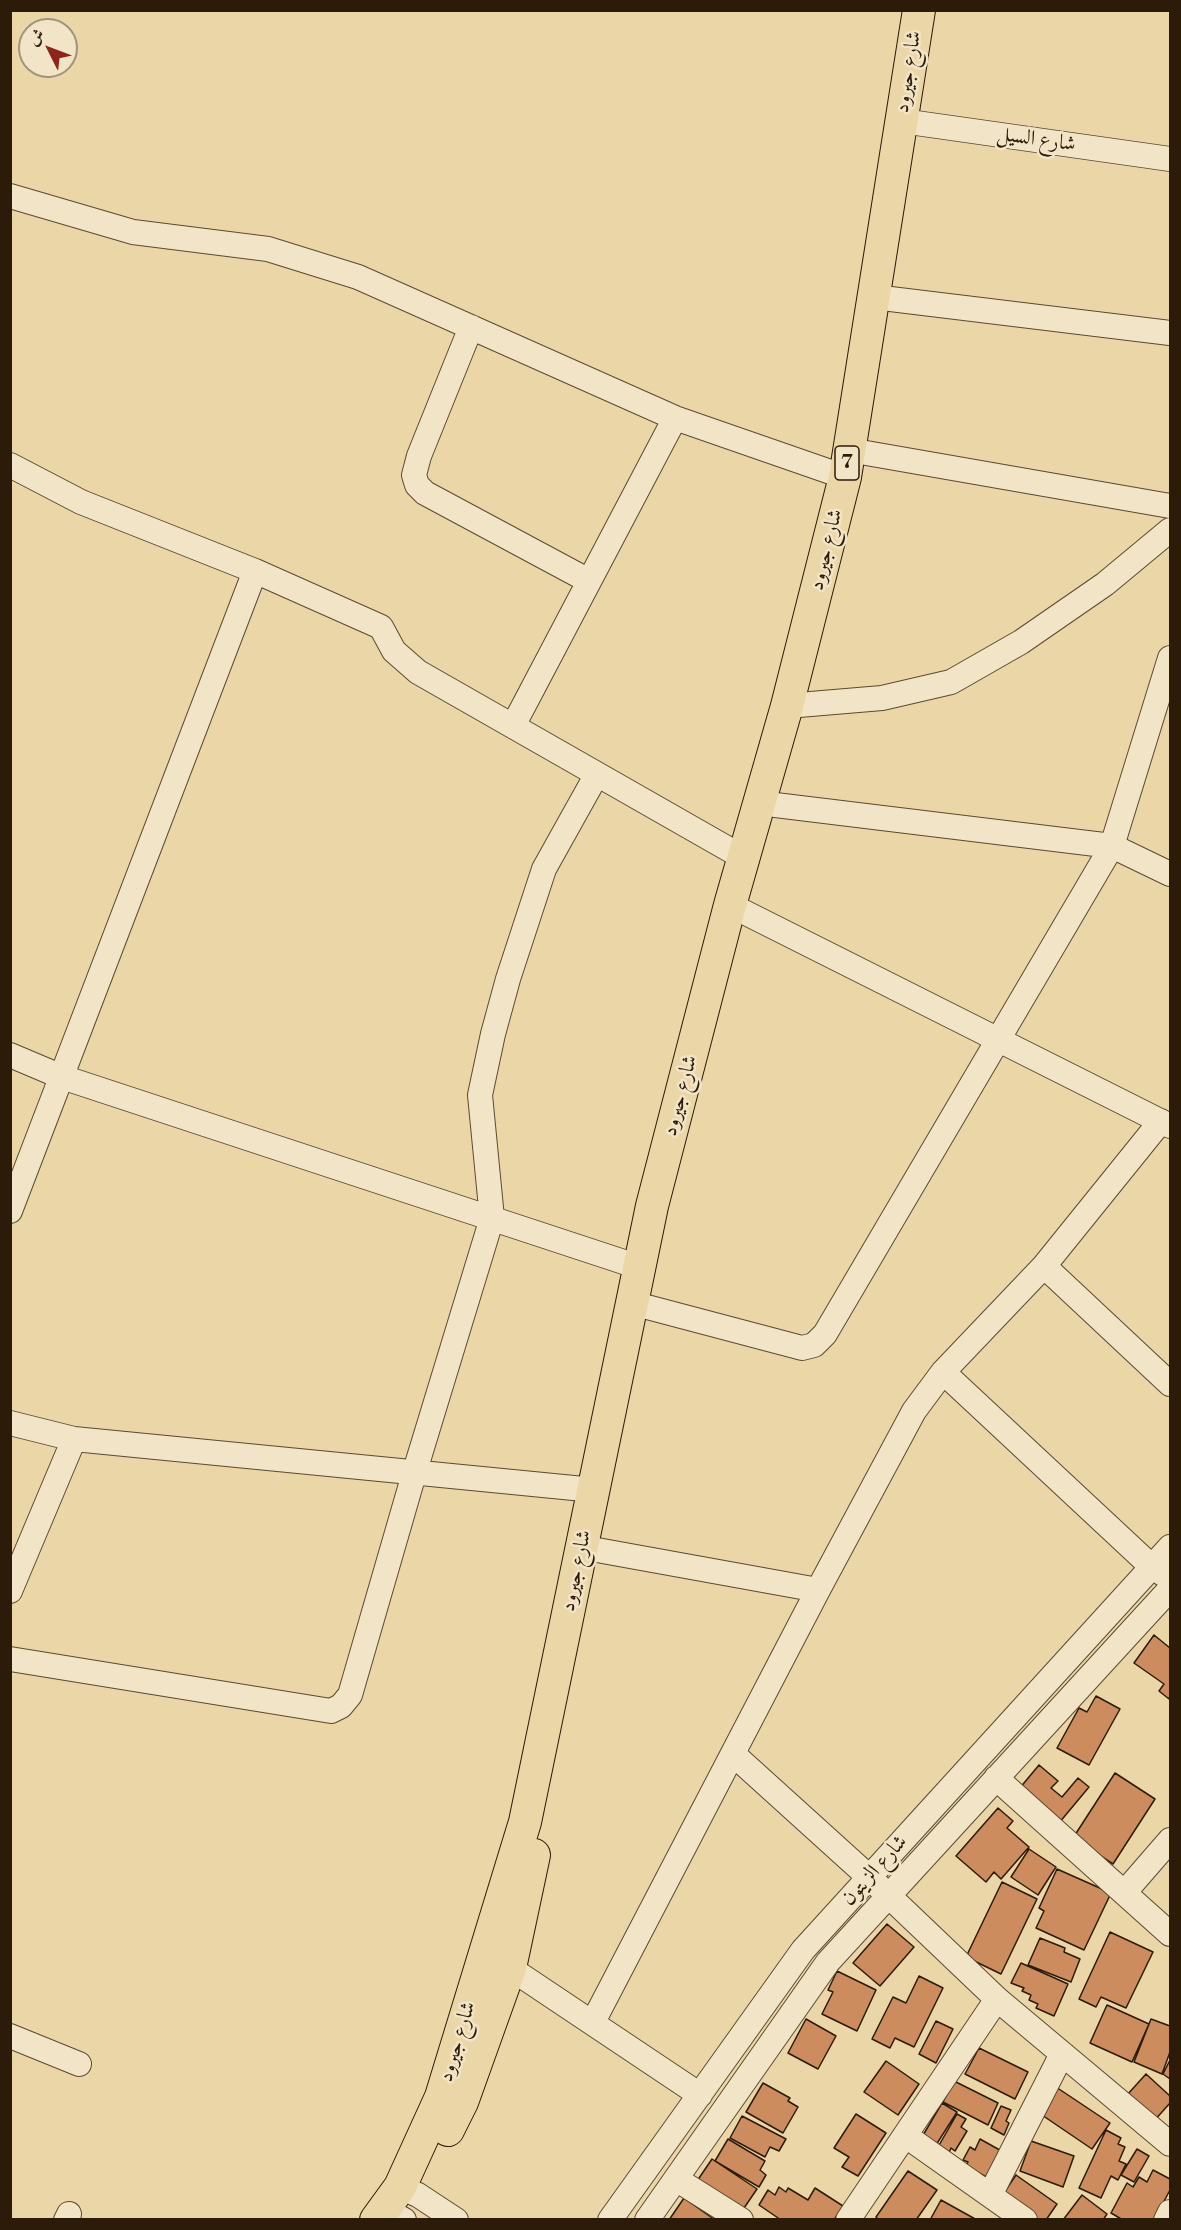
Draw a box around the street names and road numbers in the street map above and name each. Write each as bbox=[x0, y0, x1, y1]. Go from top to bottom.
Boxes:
street label: شارع جيرود bbox=[890, 29, 928, 115]
street label: شارع السيل bbox=[995, 122, 1077, 158]
road number: 7 bbox=[835, 446, 859, 480]
street label: شارع جيرود bbox=[805, 507, 849, 593]
street label: شارع جيرود bbox=[658, 1053, 704, 1139]
street label: شارع جيرود bbox=[556, 1528, 598, 1614]
street label: شارع الزيتون bbox=[837, 1830, 913, 1912]
street label: شارع جيرود bbox=[434, 1999, 482, 2085]

